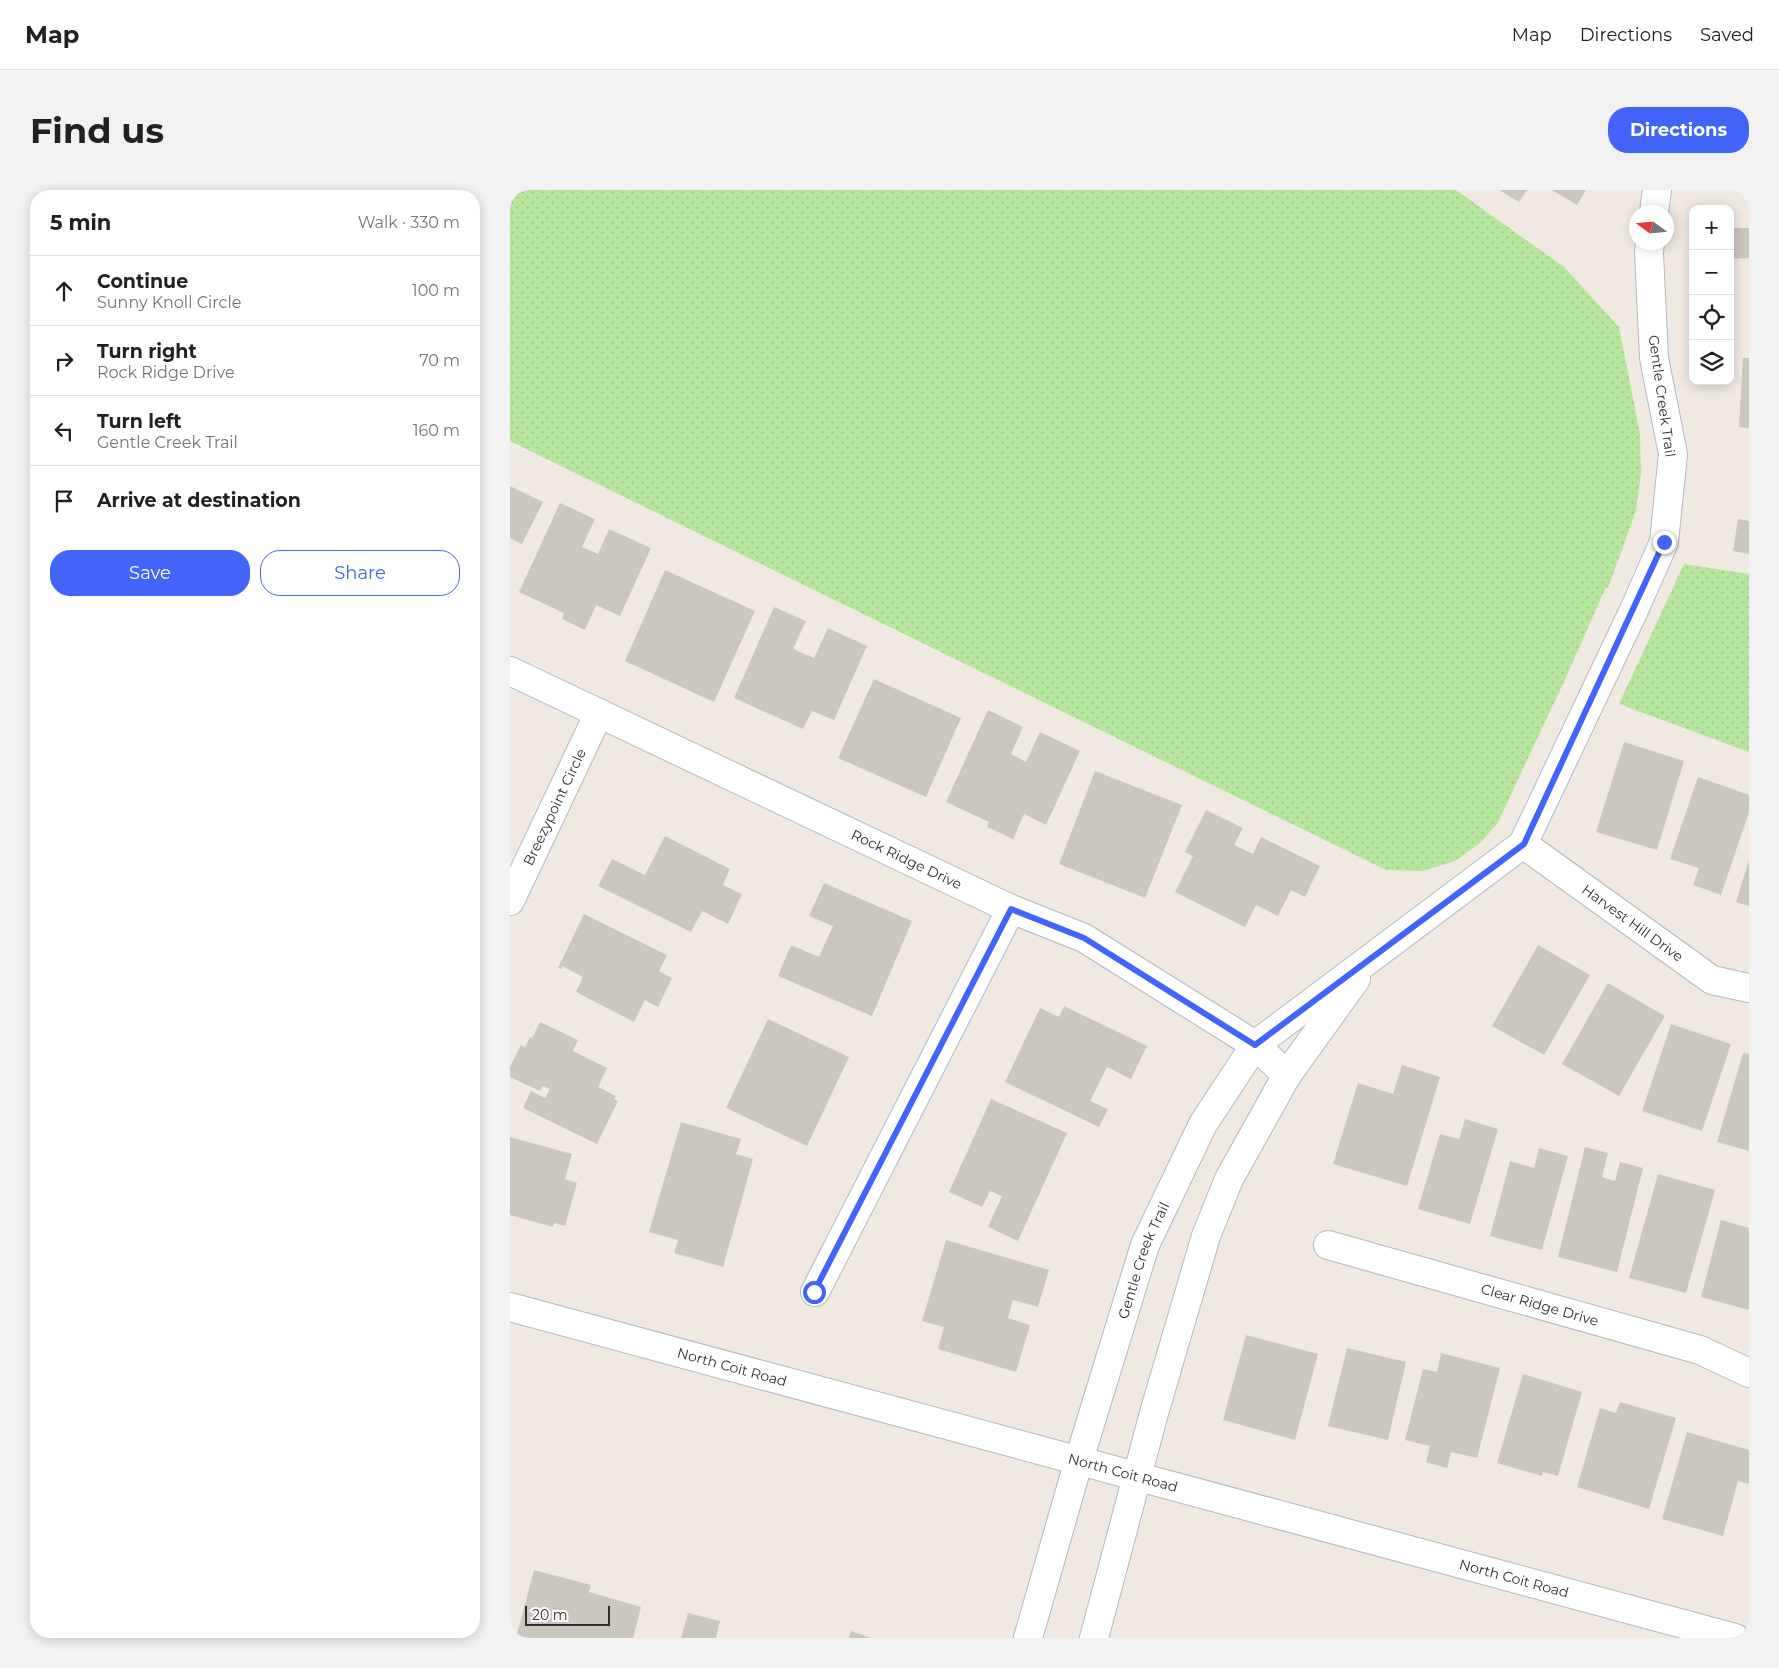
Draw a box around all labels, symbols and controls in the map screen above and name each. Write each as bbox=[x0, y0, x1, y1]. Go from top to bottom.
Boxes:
text: Map bbox=[25, 20, 79, 49]
text: Map bbox=[1512, 24, 1552, 46]
text: Directions bbox=[1580, 24, 1672, 46]
text: Saved bbox=[1700, 24, 1754, 46]
button: Directions bbox=[1608, 107, 1749, 153]
text: Find us bbox=[30, 109, 164, 152]
north arrow bbox=[1629, 205, 1674, 250]
map controls bbox=[1689, 205, 1734, 385]
button: + bbox=[1689, 205, 1734, 250]
text: 5 min bbox=[50, 210, 111, 235]
text: Walk · 330 m bbox=[358, 213, 460, 232]
button: − bbox=[1689, 250, 1734, 295]
text: Continue bbox=[97, 270, 188, 293]
icon: ahead bbox=[50, 277, 78, 305]
text: 100 m bbox=[412, 281, 460, 300]
text: Sunny Knoll Circle bbox=[97, 293, 241, 312]
button: locate bbox=[1689, 295, 1734, 340]
street label: Gentle Creek Trail bbox=[1645, 334, 1679, 458]
text: Turn right bbox=[97, 340, 197, 363]
button: layers bbox=[1689, 340, 1734, 385]
icon: right bbox=[50, 347, 78, 375]
text: 70 m bbox=[419, 351, 460, 370]
text: Rock Ridge Drive bbox=[97, 363, 235, 382]
text: Turn left bbox=[97, 410, 182, 433]
icon: left bbox=[50, 417, 78, 445]
text: 160 m bbox=[413, 421, 460, 440]
text: Gentle Creek Trail bbox=[97, 433, 238, 452]
icon: arrive bbox=[50, 487, 78, 515]
text: Arrive at destination bbox=[97, 489, 301, 512]
route end bbox=[1653, 531, 1676, 554]
button: Save bbox=[50, 550, 250, 596]
button: Share bbox=[260, 550, 460, 596]
street label: Breezypoint Circle bbox=[519, 746, 590, 868]
street label: Rock Ridge Drive bbox=[848, 825, 965, 893]
street label: Harvest Hill Drive bbox=[1578, 880, 1687, 965]
street label: Gentle Creek Trail bbox=[1114, 1199, 1173, 1321]
street label: Clear Ridge Drive bbox=[1479, 1280, 1601, 1330]
route start bbox=[803, 1281, 826, 1304]
street label: North Coit Road bbox=[675, 1344, 789, 1390]
street label: North Coit Road bbox=[1066, 1449, 1180, 1496]
street label: North Coit Road bbox=[1457, 1555, 1571, 1602]
scale bar bbox=[525, 1603, 610, 1626]
text: 20 m bbox=[532, 1606, 568, 1624]

